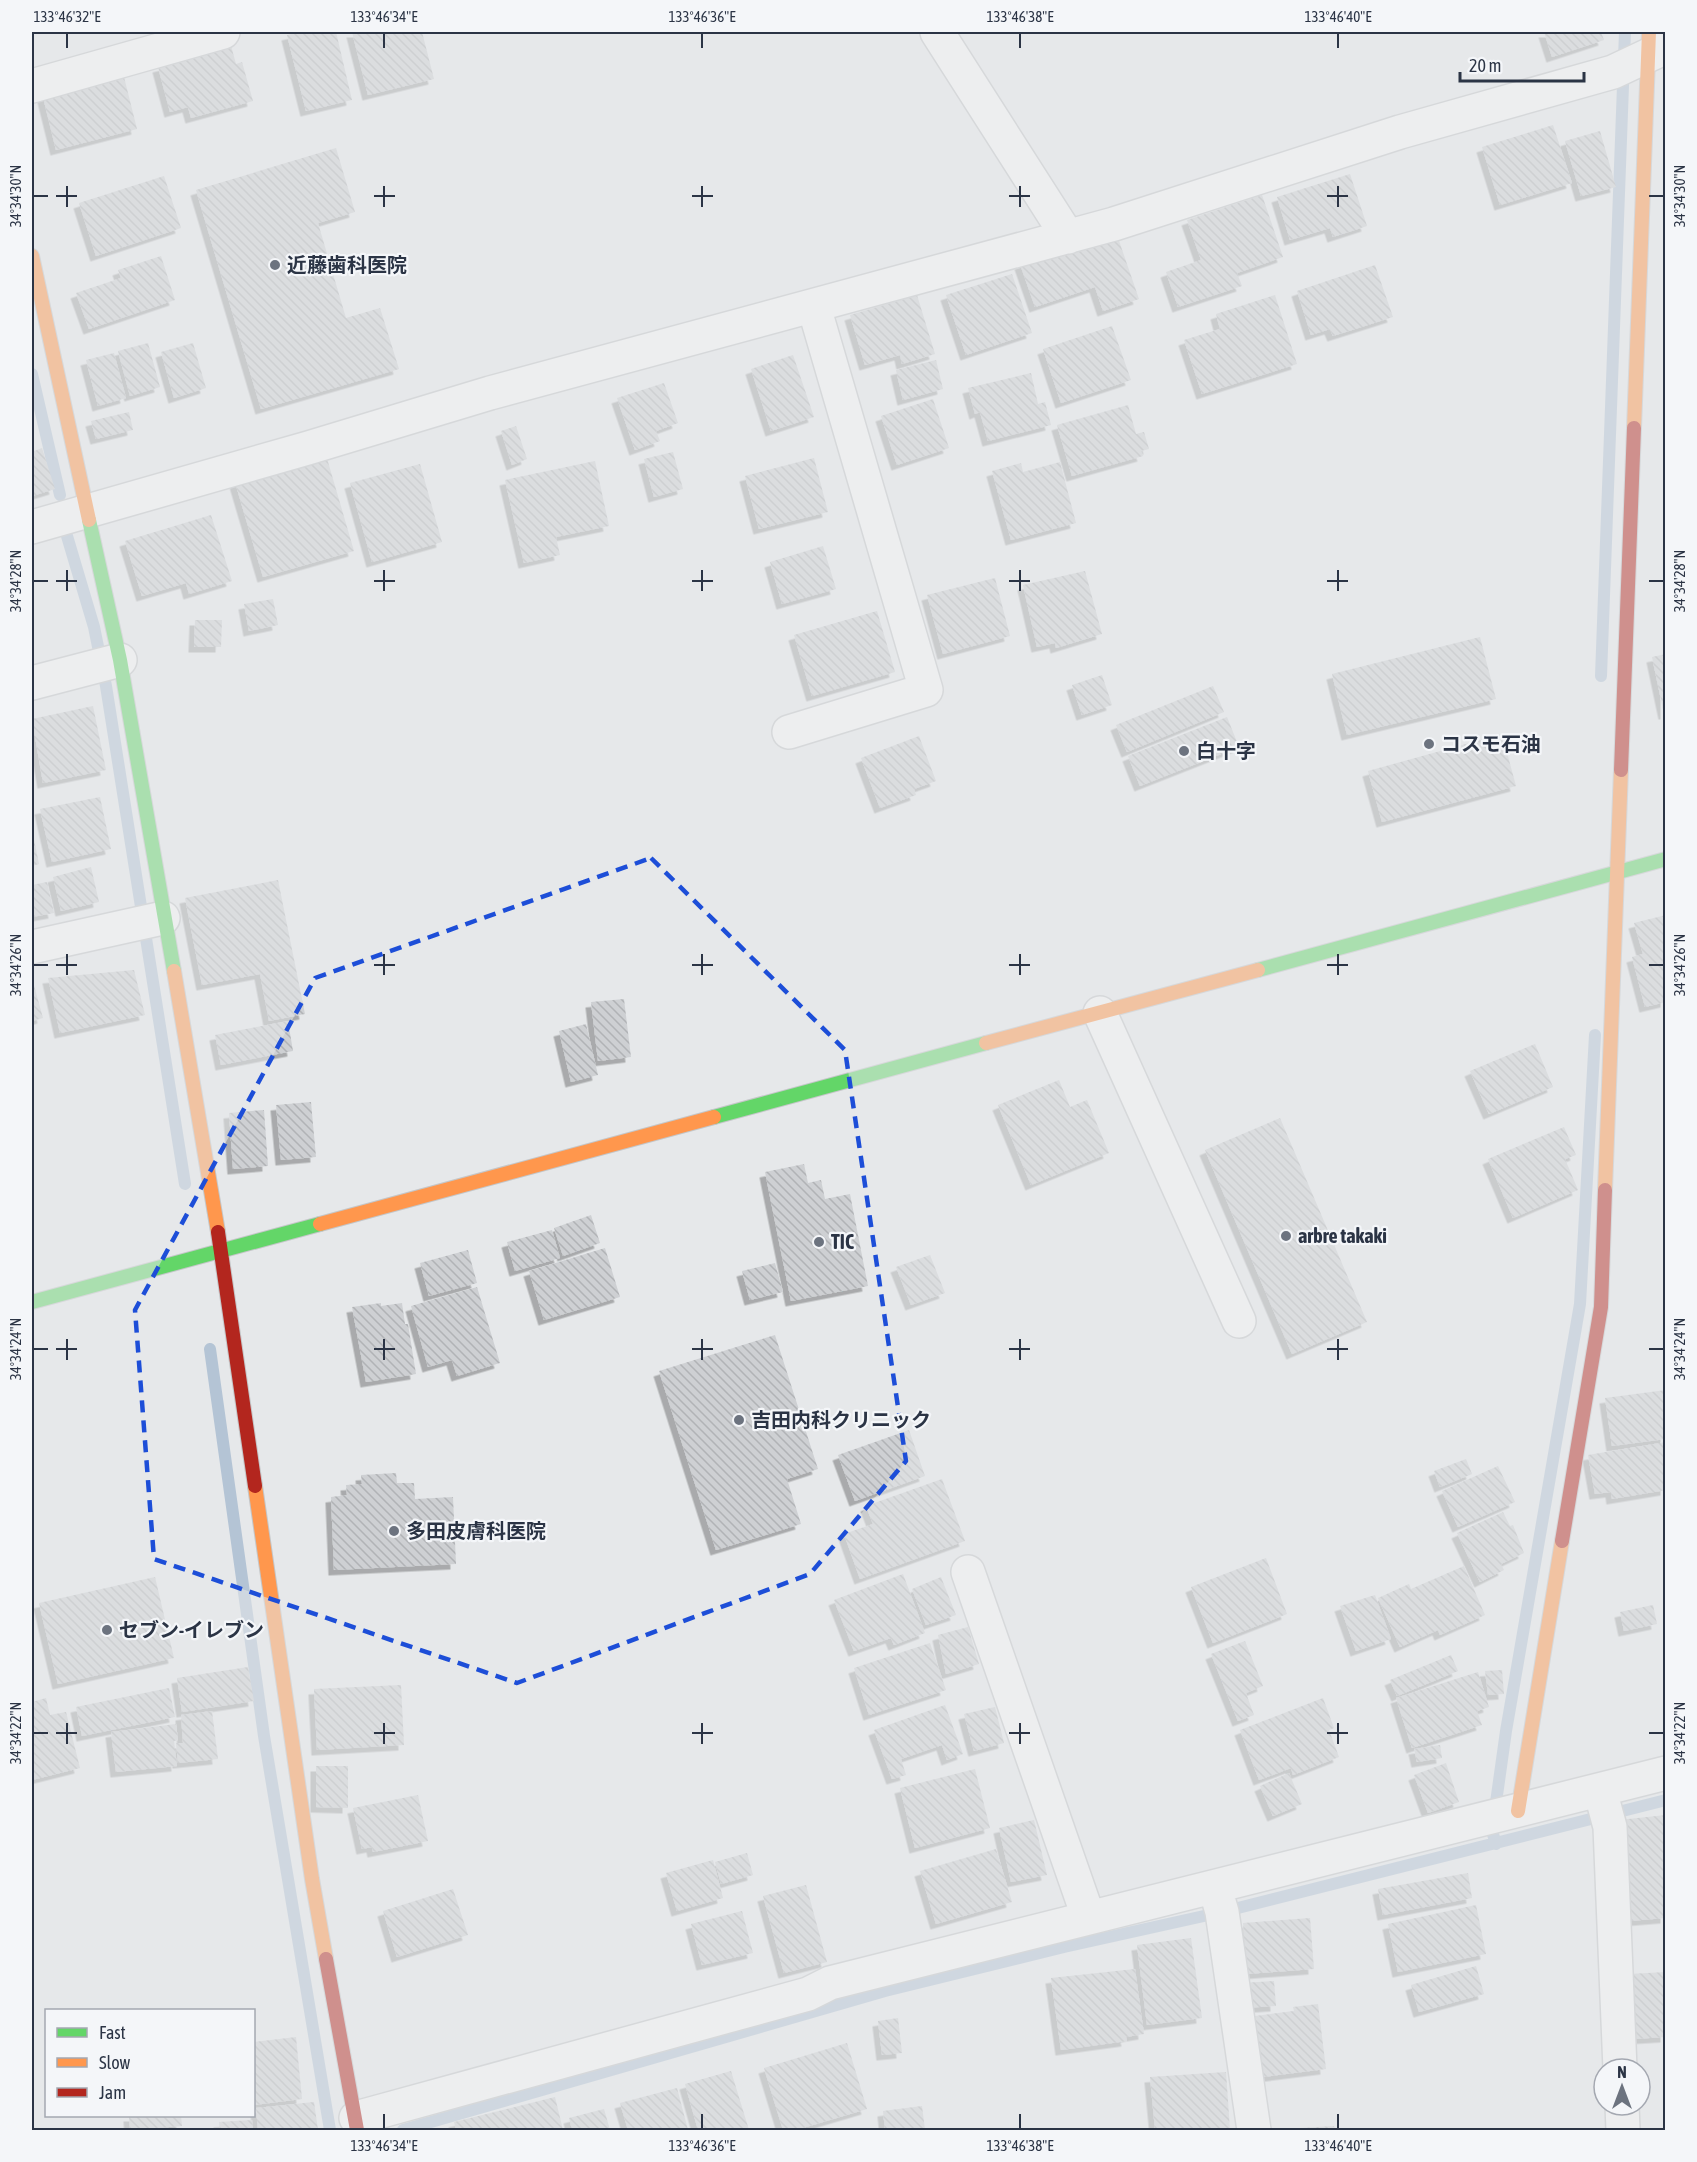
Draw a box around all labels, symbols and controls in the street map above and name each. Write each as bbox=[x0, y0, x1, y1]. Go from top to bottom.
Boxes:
text: 133°46'32"E bbox=[33, 8, 101, 25]
text: 133°46'34"E bbox=[350, 8, 418, 25]
text: 133°46'36"E bbox=[668, 8, 736, 25]
text: 133°46'38"E bbox=[986, 8, 1054, 25]
text: 133°46'40"E bbox=[1304, 8, 1372, 25]
scale bar bbox=[1460, 45, 1584, 83]
text: 20 m bbox=[1469, 55, 1501, 76]
text: 34°34'30"N bbox=[7, 165, 24, 227]
text: 34°34'30"N bbox=[1671, 165, 1688, 227]
place label: 近藤歯科医院 bbox=[287, 253, 407, 276]
marker: 近藤歯科医院 bbox=[268, 258, 282, 272]
text: 34°34'28"N bbox=[7, 550, 24, 612]
text: 34°34'28"N bbox=[1671, 550, 1688, 612]
place label: コスモ石油 bbox=[1441, 732, 1541, 755]
marker: コスモ石油 bbox=[1422, 737, 1436, 751]
place label: 白十字 bbox=[1196, 739, 1256, 762]
marker: 白十字 bbox=[1177, 744, 1191, 758]
text: 34°34'26"N bbox=[7, 934, 24, 996]
text: 34°34'26"N bbox=[1671, 934, 1688, 996]
place label: arbre takaki bbox=[1298, 1224, 1387, 1247]
marker: arbre takaki bbox=[1279, 1229, 1293, 1243]
place label: TIC bbox=[831, 1230, 854, 1253]
marker: TIC bbox=[812, 1235, 826, 1249]
text: 34°34'24"N bbox=[7, 1318, 24, 1380]
text: 34°34'24"N bbox=[1671, 1318, 1688, 1380]
place label: 吉田内科クリニック bbox=[751, 1408, 931, 1431]
marker: 吉田内科クリニック bbox=[732, 1413, 746, 1427]
place label: 多田皮膚科医院 bbox=[406, 1519, 546, 1542]
marker: 多田皮膚科医院 bbox=[387, 1524, 401, 1538]
place label: セブン-イレブン bbox=[119, 1618, 264, 1641]
marker: セブン-イレブン bbox=[100, 1623, 114, 1637]
text: 34°34'22"N bbox=[7, 1702, 24, 1764]
text: 34°34'22"N bbox=[1671, 1702, 1688, 1764]
legend bbox=[45, 2009, 255, 2117]
text: Fast bbox=[99, 2022, 126, 2043]
text: Slow bbox=[99, 2052, 130, 2073]
north arrow bbox=[1592, 2057, 1652, 2117]
text: N bbox=[1617, 2063, 1627, 2081]
text: Jam bbox=[99, 2082, 126, 2103]
text: 133°46'34"E bbox=[350, 2137, 418, 2154]
text: 133°46'36"E bbox=[668, 2137, 736, 2154]
text: 133°46'38"E bbox=[986, 2137, 1054, 2154]
text: 133°46'40"E bbox=[1304, 2137, 1372, 2154]

